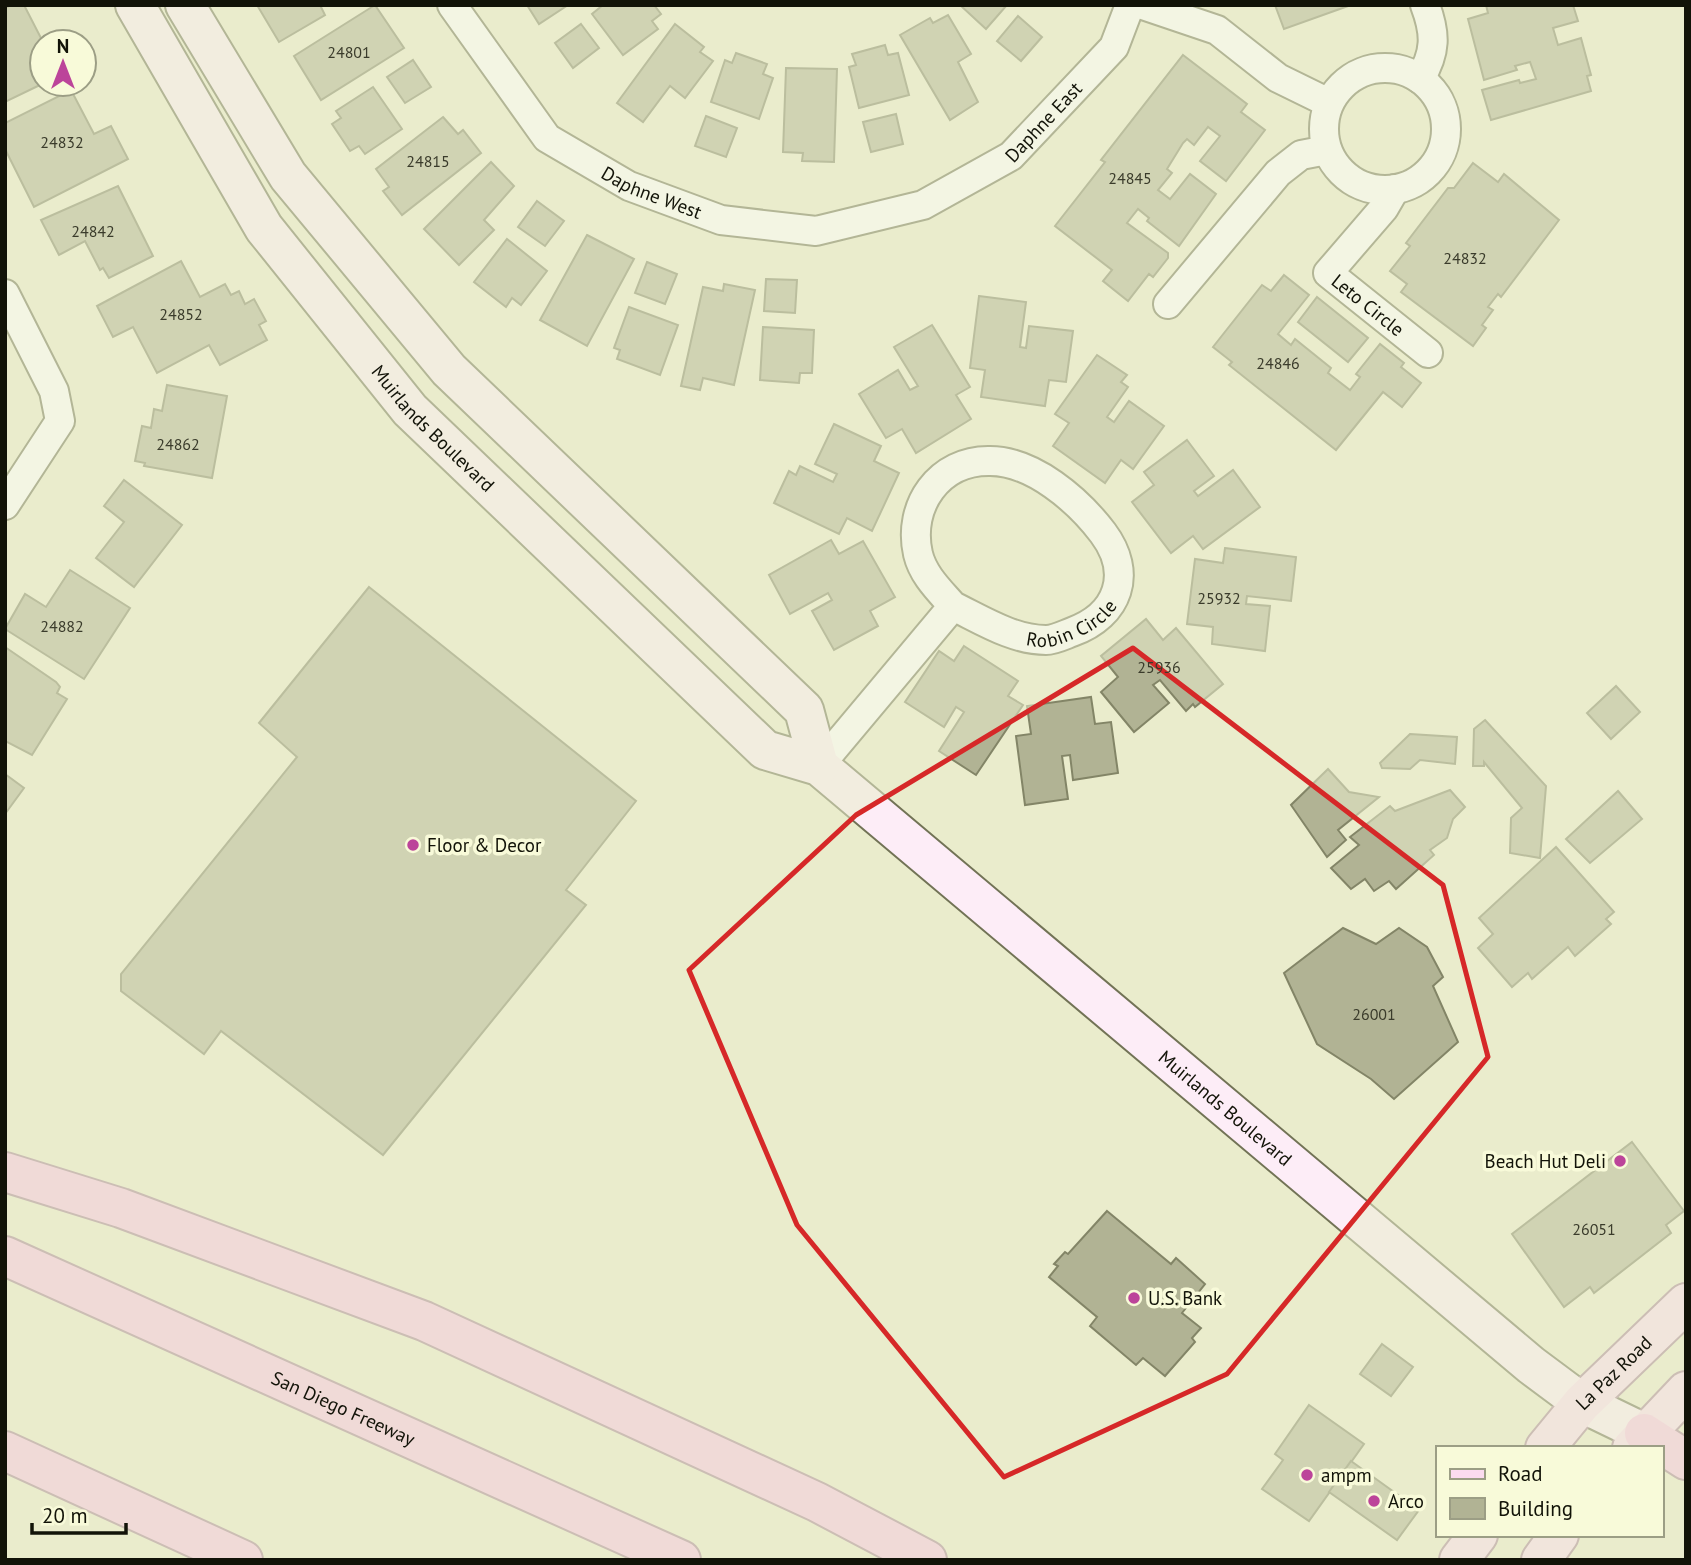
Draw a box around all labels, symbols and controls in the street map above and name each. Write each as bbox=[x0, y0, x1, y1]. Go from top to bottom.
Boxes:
north arrow bbox=[28, 28, 98, 98]
text: N bbox=[57, 34, 69, 58]
house number: 24801 bbox=[327, 42, 371, 62]
street label: Daphne East bbox=[1000, 76, 1087, 167]
house number: 24832 bbox=[40, 132, 84, 152]
house number: 24815 bbox=[406, 151, 450, 171]
street label: Daphne West bbox=[597, 161, 706, 224]
house number: 24845 bbox=[1108, 168, 1152, 188]
house number: 24842 bbox=[71, 221, 115, 241]
house number: 24832 bbox=[1443, 248, 1487, 268]
street label: Leto Circle bbox=[1327, 269, 1409, 341]
house number: 24852 bbox=[159, 304, 203, 324]
house number: 24846 bbox=[1256, 353, 1300, 373]
street label: Muirlands Boulevard bbox=[367, 360, 500, 497]
house number: 24862 bbox=[156, 434, 200, 454]
house number: 25932 bbox=[1197, 588, 1241, 608]
street label: Robin Circle bbox=[1025, 595, 1122, 652]
house number: 24882 bbox=[40, 616, 84, 636]
house number: 25936 bbox=[1137, 657, 1181, 677]
place label: Floor & Decor bbox=[427, 833, 542, 857]
marker: Floor & Decor bbox=[405, 837, 421, 853]
house number: 26001 bbox=[1352, 1004, 1396, 1024]
street label: Muirlands Boulevard bbox=[1154, 1045, 1297, 1171]
place label: Beach Hut Deli bbox=[1485, 1149, 1606, 1173]
marker: Beach Hut Deli bbox=[1612, 1153, 1628, 1169]
house number: 26051 bbox=[1572, 1219, 1616, 1239]
place label: U.S. Bank bbox=[1148, 1286, 1222, 1310]
marker: U.S. Bank bbox=[1126, 1290, 1142, 1306]
street label: La Paz Road bbox=[1570, 1331, 1657, 1415]
street label: San Diego Freeway bbox=[268, 1365, 419, 1451]
legend bbox=[1436, 1446, 1663, 1537]
text: Road bbox=[1498, 1460, 1542, 1487]
place label: ampm bbox=[1321, 1463, 1372, 1487]
marker: ampm bbox=[1299, 1467, 1315, 1483]
place label: Arco bbox=[1388, 1489, 1424, 1513]
scale bar bbox=[32, 1492, 126, 1536]
marker: Arco bbox=[1366, 1493, 1382, 1509]
text: Building bbox=[1498, 1495, 1573, 1522]
text: 20 m bbox=[42, 1502, 88, 1529]

